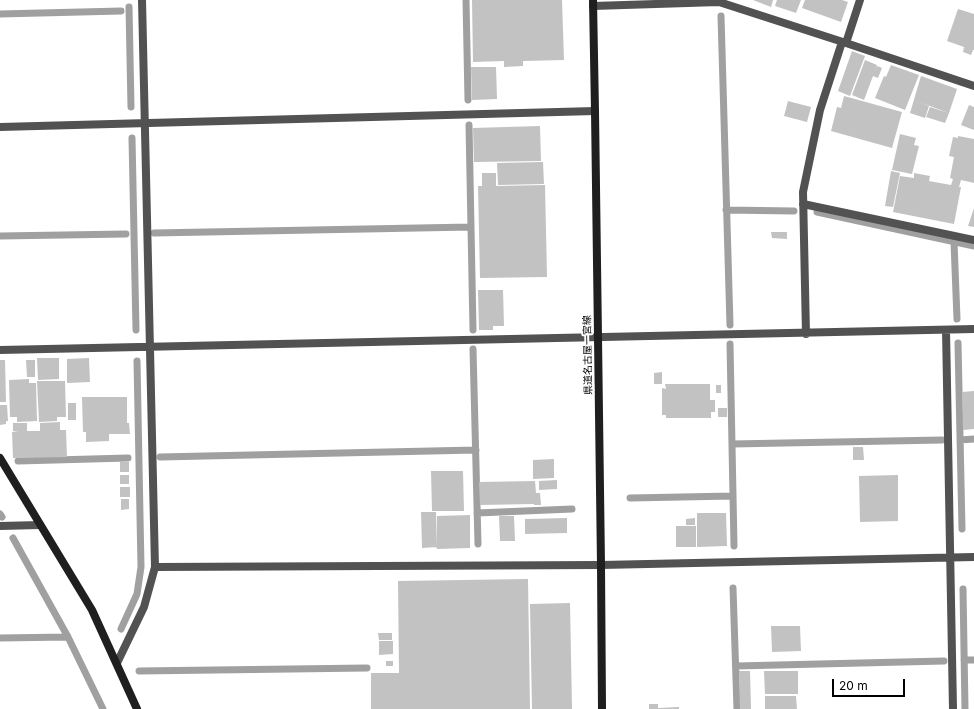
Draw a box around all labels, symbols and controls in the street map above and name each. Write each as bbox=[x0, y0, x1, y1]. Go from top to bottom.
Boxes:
street label: 県道名古屋一宮線 bbox=[581, 315, 595, 395]
scale bar bbox=[834, 671, 907, 697]
text: 20 m bbox=[839, 678, 868, 693]

